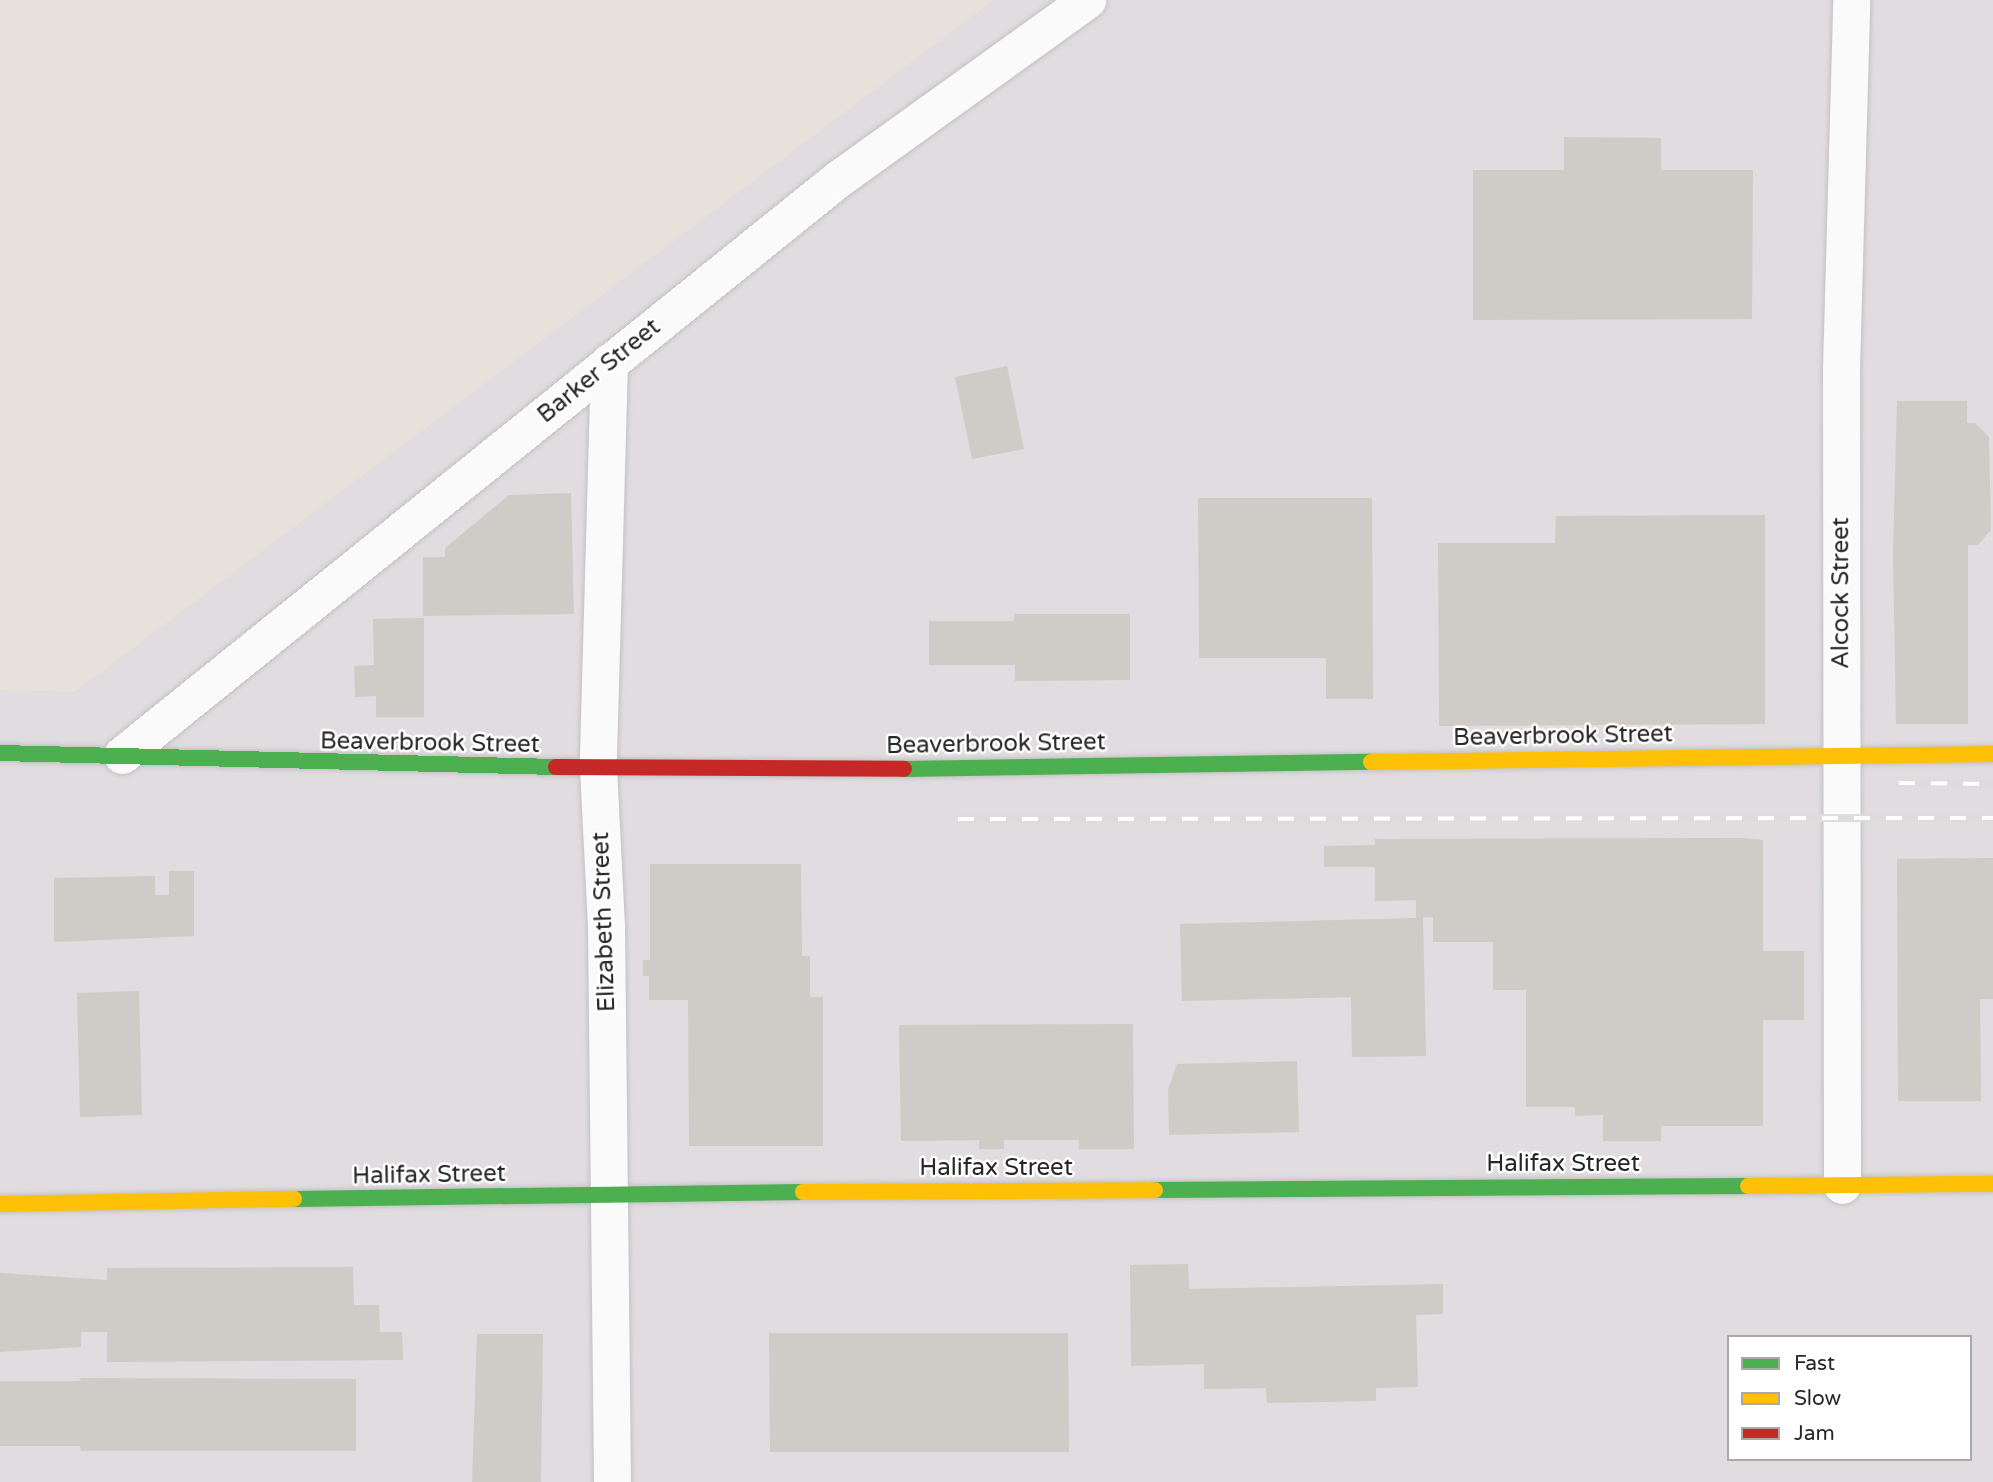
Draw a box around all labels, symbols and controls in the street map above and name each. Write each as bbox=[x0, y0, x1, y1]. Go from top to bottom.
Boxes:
street label: Barker Street bbox=[532, 313, 666, 429]
street label: Alcock Street bbox=[1827, 517, 1855, 669]
street label: Beaverbrook Street bbox=[1453, 720, 1673, 752]
street label: Beaverbrook Street bbox=[320, 727, 540, 759]
street label: Beaverbrook Street bbox=[886, 728, 1106, 760]
street label: Elizabeth Street bbox=[586, 832, 622, 1012]
street label: Halifax Street bbox=[1486, 1150, 1640, 1178]
street label: Halifax Street bbox=[919, 1154, 1073, 1182]
street label: Halifax Street bbox=[352, 1159, 506, 1191]
legend bbox=[1727, 1335, 1972, 1461]
text: Fast bbox=[1794, 1351, 1835, 1376]
text: Slow bbox=[1794, 1386, 1841, 1411]
text: Jam bbox=[1794, 1421, 1835, 1446]

